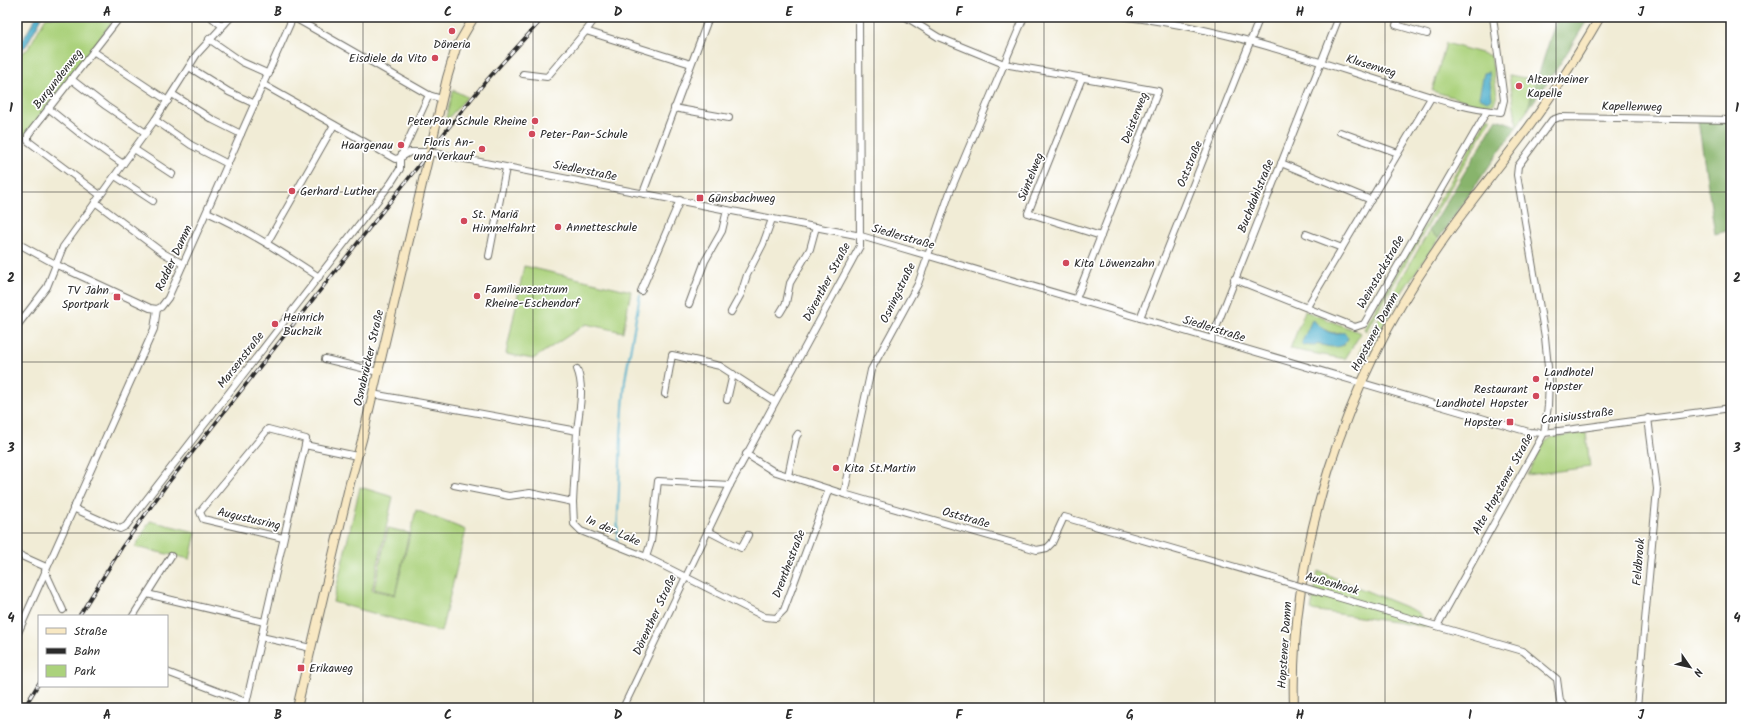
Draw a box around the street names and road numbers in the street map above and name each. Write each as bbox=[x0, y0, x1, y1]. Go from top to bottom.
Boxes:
street label: Burgundenweg bbox=[28, 44, 88, 113]
street label: Klusenweg bbox=[1343, 49, 1399, 83]
street label: Deisterweg bbox=[1116, 89, 1154, 147]
street label: Kapellenweg bbox=[1601, 97, 1663, 117]
street label: Oststraße bbox=[1172, 137, 1208, 190]
street label: Süntelweg bbox=[1013, 150, 1049, 204]
street label: Siedlerstraße bbox=[551, 156, 619, 187]
street label: Buchdahlstraße bbox=[1233, 156, 1280, 236]
street label: Siedlerstraße bbox=[869, 219, 937, 255]
street label: Rodder Damm bbox=[150, 221, 198, 294]
street label: Weinstockstraße bbox=[1352, 231, 1410, 312]
street label: Dörenther Straße bbox=[798, 239, 856, 325]
street label: Osningstraße bbox=[875, 259, 921, 327]
street label: Hopstener Damm bbox=[1346, 289, 1404, 375]
street label: Osnabrücker Straße bbox=[349, 307, 389, 408]
street label: Siedlerstraße bbox=[1180, 310, 1248, 348]
street label: Marsenstraße bbox=[213, 327, 270, 393]
street label: Canisiusstraße bbox=[1540, 402, 1615, 430]
street label: Alte Hopstener Straße bbox=[1467, 429, 1539, 538]
street label: Oststraße bbox=[940, 502, 993, 534]
street label: Augustusring bbox=[216, 503, 283, 536]
street label: In der Lake bbox=[583, 510, 644, 552]
street label: Drenthestraße bbox=[767, 527, 811, 601]
street label: Feldbrook bbox=[1627, 537, 1651, 586]
street label: Außenhook bbox=[1303, 567, 1361, 601]
street label: Dörenther Straße bbox=[628, 571, 682, 659]
street label: Hopstener Damm bbox=[1272, 600, 1298, 689]

